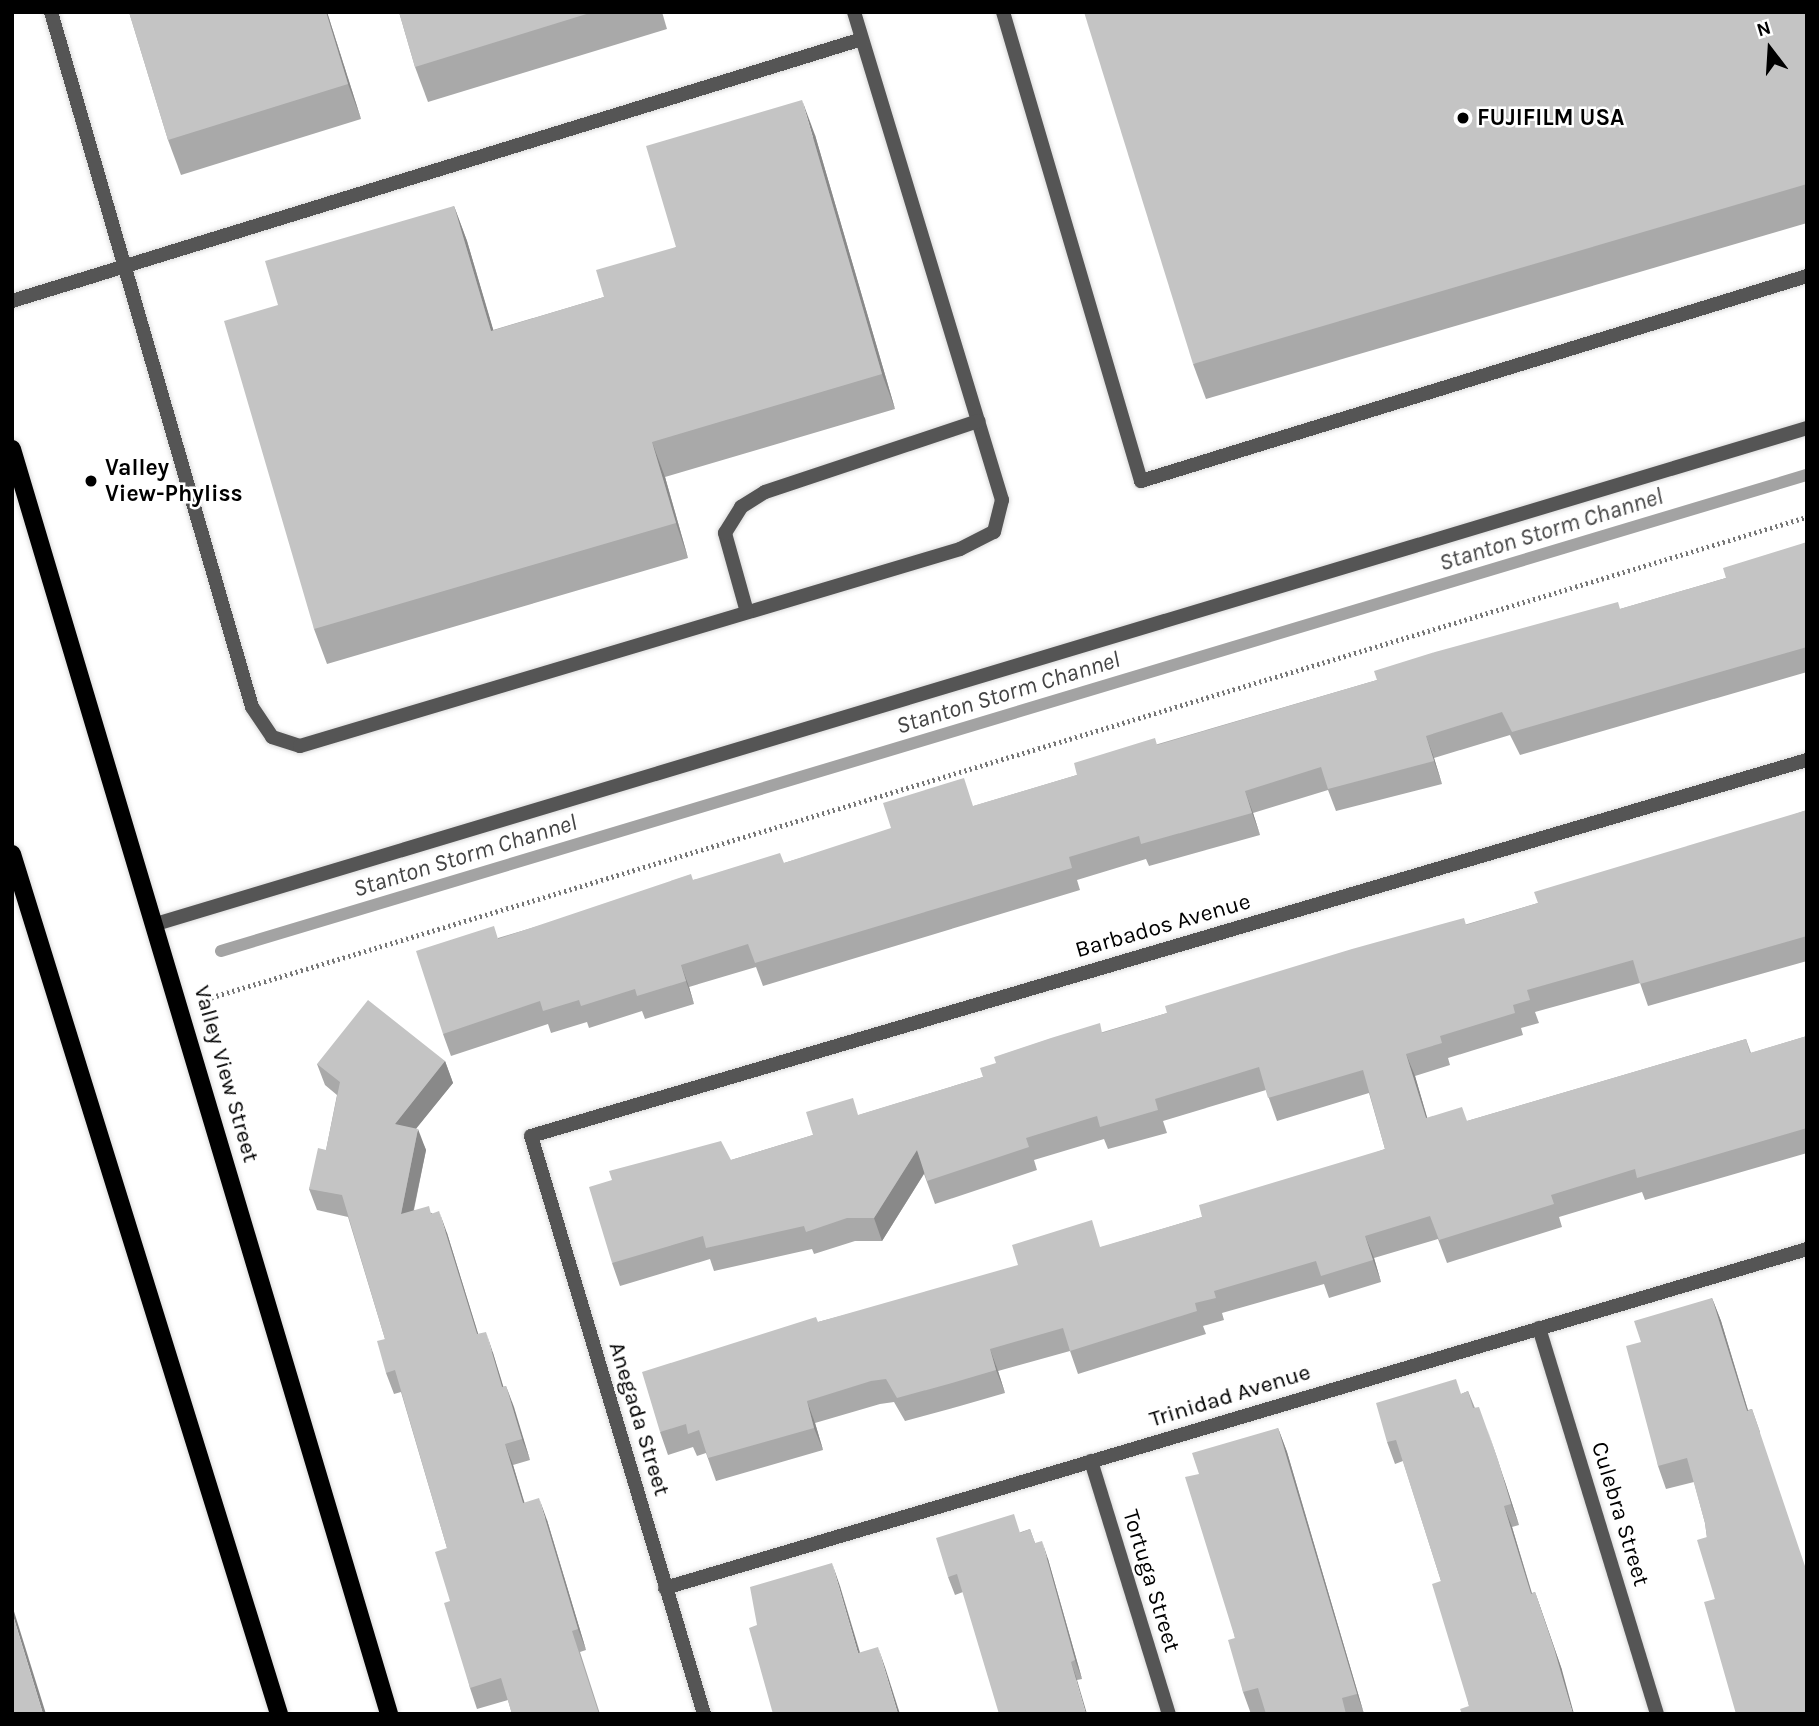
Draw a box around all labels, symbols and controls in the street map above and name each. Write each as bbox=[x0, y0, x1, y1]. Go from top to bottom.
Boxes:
north arrow bbox=[1735, 14, 1805, 84]
text: N bbox=[1754, 16, 1774, 41]
place label: FUJIFILM USA bbox=[1477, 104, 1624, 132]
marker: FUJIFILM USA bbox=[1455, 110, 1471, 126]
place label: Valley View-Phyliss bbox=[105, 454, 243, 508]
marker: Valley View-Phyliss bbox=[83, 473, 99, 489]
water label: Stanton Storm Channel bbox=[1436, 482, 1666, 578]
water label: Stanton Storm Channel bbox=[893, 645, 1123, 741]
water label: Stanton Storm Channel bbox=[350, 808, 580, 904]
street label: Barbados Avenue bbox=[1072, 888, 1254, 964]
street label: Valley View Street bbox=[188, 982, 264, 1166]
street label: Anegada Street bbox=[602, 1339, 676, 1499]
street label: Trinidad Avenue bbox=[1146, 1358, 1314, 1434]
street label: Culebra Street bbox=[1585, 1438, 1655, 1590]
street label: Tortuga Street bbox=[1116, 1506, 1186, 1656]

